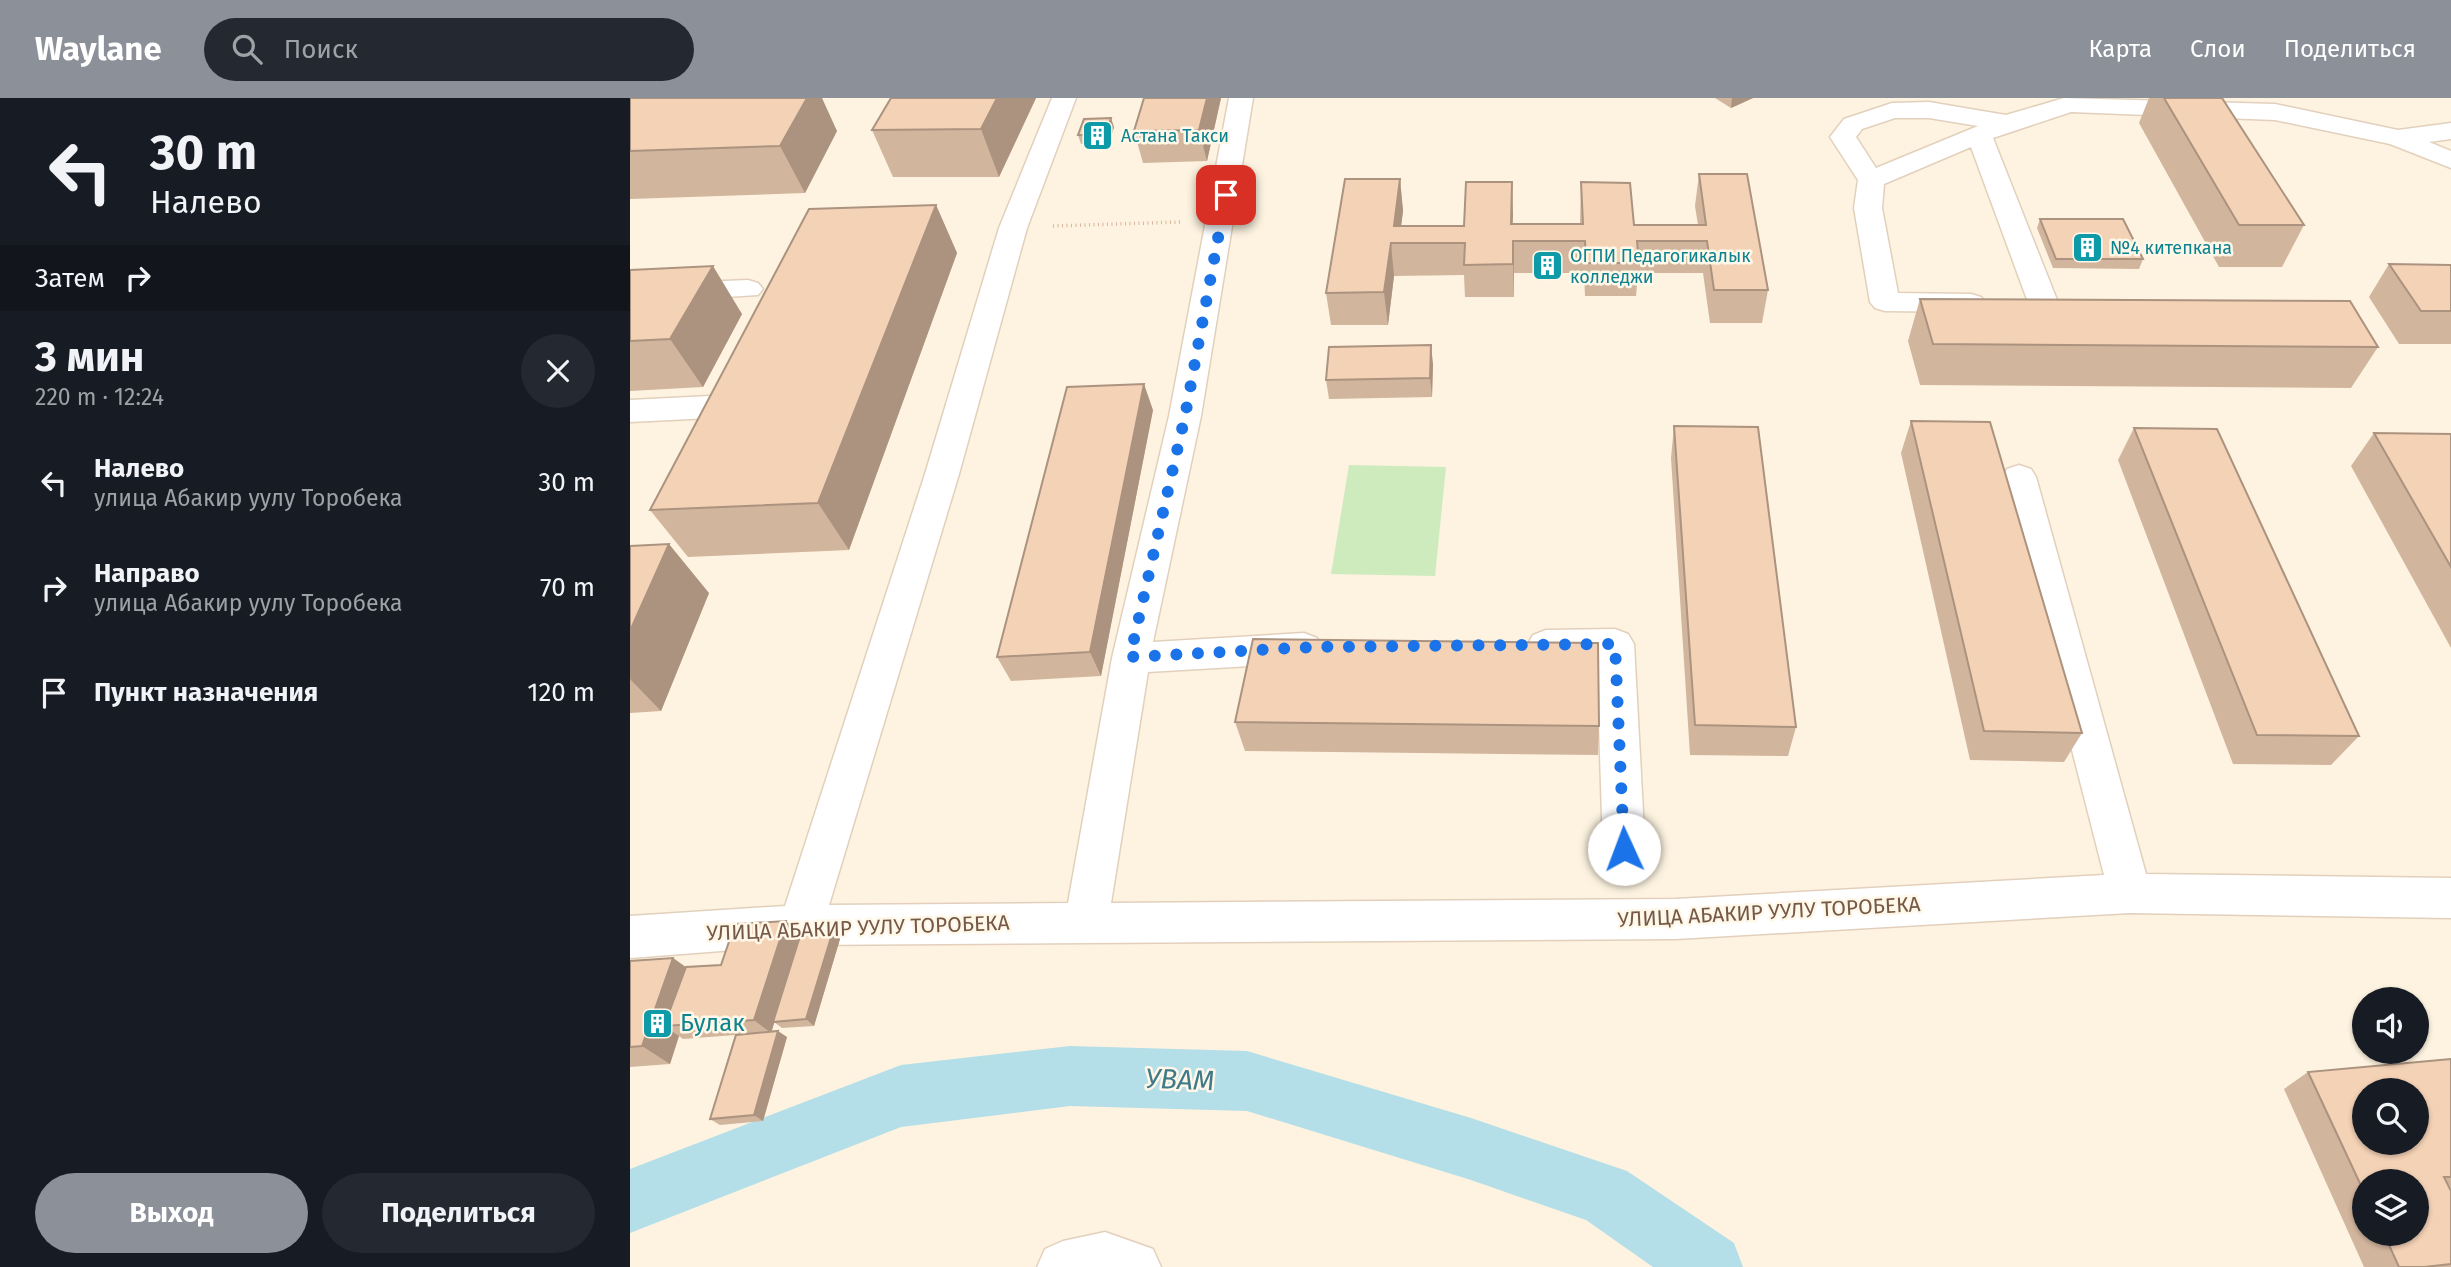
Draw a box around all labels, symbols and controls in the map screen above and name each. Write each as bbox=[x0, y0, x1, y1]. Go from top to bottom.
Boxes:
search box bbox=[204, 18, 694, 81]
text: Waylane bbox=[35, 29, 162, 69]
icon: search bbox=[228, 30, 266, 68]
text: Поиск bbox=[284, 34, 358, 65]
text: Карта bbox=[2088, 35, 2152, 63]
text: Слои bbox=[2190, 35, 2246, 63]
text: Поделиться bbox=[2284, 35, 2416, 63]
building icon: Астана Такси bbox=[1081, 119, 1115, 153]
text: 30 m bbox=[150, 123, 257, 182]
place label: Астана Такси bbox=[1121, 125, 1229, 147]
icon: left bbox=[35, 126, 126, 217]
pin bbox=[1196, 165, 1256, 225]
icon: arrive bbox=[1207, 176, 1245, 214]
text: Налево bbox=[150, 183, 262, 221]
building icon: №4 китепкана bbox=[2070, 231, 2104, 265]
place label: №4 китепкана bbox=[2110, 237, 2232, 259]
place label: ОГПИ Педагогикалык колледжи bbox=[1570, 245, 1751, 288]
building icon: ОГПИ Педагогикалык колледжи bbox=[1530, 249, 1564, 283]
icon: right bbox=[119, 259, 157, 297]
text: Затем bbox=[35, 263, 105, 294]
text: 3 мин bbox=[35, 332, 144, 382]
button: close bbox=[521, 334, 595, 408]
text: 220 m · 12:24 bbox=[35, 383, 164, 411]
text: Налево bbox=[94, 453, 184, 484]
icon: left bbox=[35, 464, 73, 502]
text: 30 m bbox=[538, 467, 595, 498]
text: улица Абакир уулу Торобека bbox=[94, 484, 403, 512]
text: Направо bbox=[94, 558, 200, 589]
icon: right bbox=[35, 569, 73, 607]
text: 70 m bbox=[540, 572, 595, 603]
text: улица Абакир уулу Торобека bbox=[94, 589, 403, 617]
icon: arrive bbox=[35, 674, 73, 712]
text: Пункт назначения bbox=[94, 677, 318, 708]
text: 120 m bbox=[527, 677, 595, 708]
position arrow bbox=[1587, 812, 1661, 886]
street label: УЛИЦА АБАКИР УУЛУ ТОРОБЕКА bbox=[1617, 891, 1921, 933]
street label: УЛИЦА АБАКИР УУЛУ ТОРОБЕКА bbox=[706, 910, 1010, 946]
map controls bbox=[2352, 987, 2429, 1246]
button: sound bbox=[2352, 987, 2429, 1064]
building icon: Булак bbox=[640, 1006, 674, 1040]
place label: Булак bbox=[680, 1009, 745, 1037]
water label: УВАМ bbox=[1145, 1062, 1215, 1097]
button: search bbox=[2352, 1078, 2429, 1155]
button: layers bbox=[2352, 1169, 2429, 1246]
button: Выход bbox=[35, 1173, 308, 1253]
button: Поделиться bbox=[322, 1173, 595, 1253]

